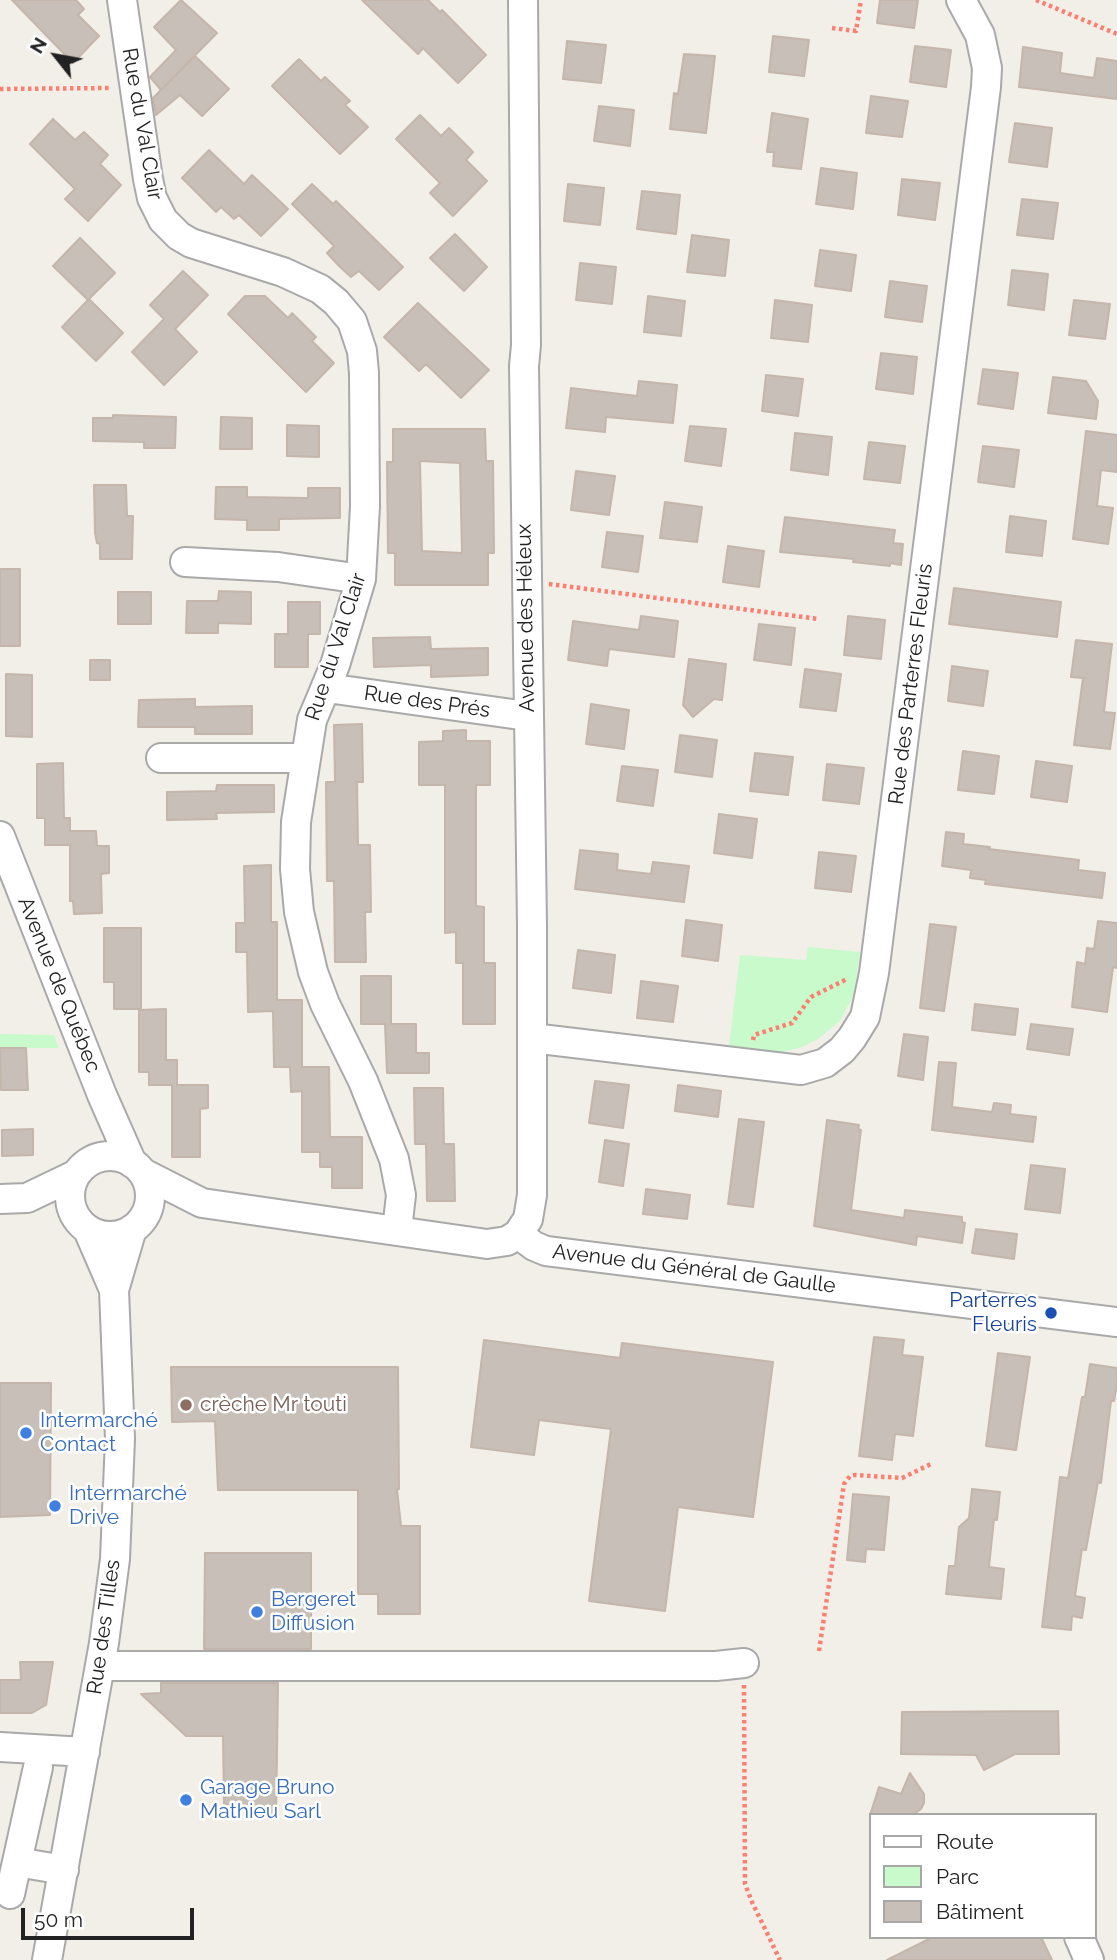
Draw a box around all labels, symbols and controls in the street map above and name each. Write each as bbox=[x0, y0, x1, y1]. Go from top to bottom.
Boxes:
north arrow bbox=[21, 21, 91, 91]
text: N bbox=[25, 33, 51, 57]
street label: Rue du Val Clair bbox=[116, 46, 168, 202]
street label: Avenue des Héleux bbox=[512, 523, 540, 713]
street label: Rue des Parterres Fleuris bbox=[884, 562, 938, 806]
street label: Rue du Val Clair bbox=[300, 570, 372, 724]
street label: Rue des Prés bbox=[362, 681, 492, 723]
street label: Avenue de Québec bbox=[12, 894, 106, 1076]
street label: Avenue du Général de Gaulle bbox=[551, 1239, 837, 1299]
place label: Parterres Fleuris bbox=[949, 1288, 1037, 1338]
marker: Parterres Fleuris bbox=[1043, 1305, 1059, 1321]
place label: crèche Mr touti bbox=[200, 1392, 347, 1418]
marker: crèche Mr touti bbox=[178, 1397, 194, 1413]
place label: Intermarché Contact bbox=[40, 1408, 158, 1458]
marker: Intermarché Contact bbox=[18, 1425, 34, 1441]
place label: Intermarché Drive bbox=[69, 1481, 187, 1531]
marker: Intermarché Drive bbox=[47, 1498, 63, 1514]
street label: Rue des Tilles bbox=[82, 1558, 126, 1696]
place label: Bergeret Diffusion bbox=[271, 1587, 356, 1637]
marker: Bergeret Diffusion bbox=[249, 1604, 265, 1620]
place label: Garage Bruno Mathieu Sarl bbox=[200, 1775, 334, 1825]
marker: Garage Bruno Mathieu Sarl bbox=[178, 1792, 194, 1808]
legend bbox=[869, 1813, 1096, 1939]
text: Route bbox=[936, 1829, 994, 1854]
text: Parc bbox=[936, 1864, 979, 1889]
scale bar bbox=[24, 1894, 198, 1938]
text: Bâtiment bbox=[936, 1899, 1024, 1924]
text: 50 m bbox=[34, 1907, 83, 1932]

